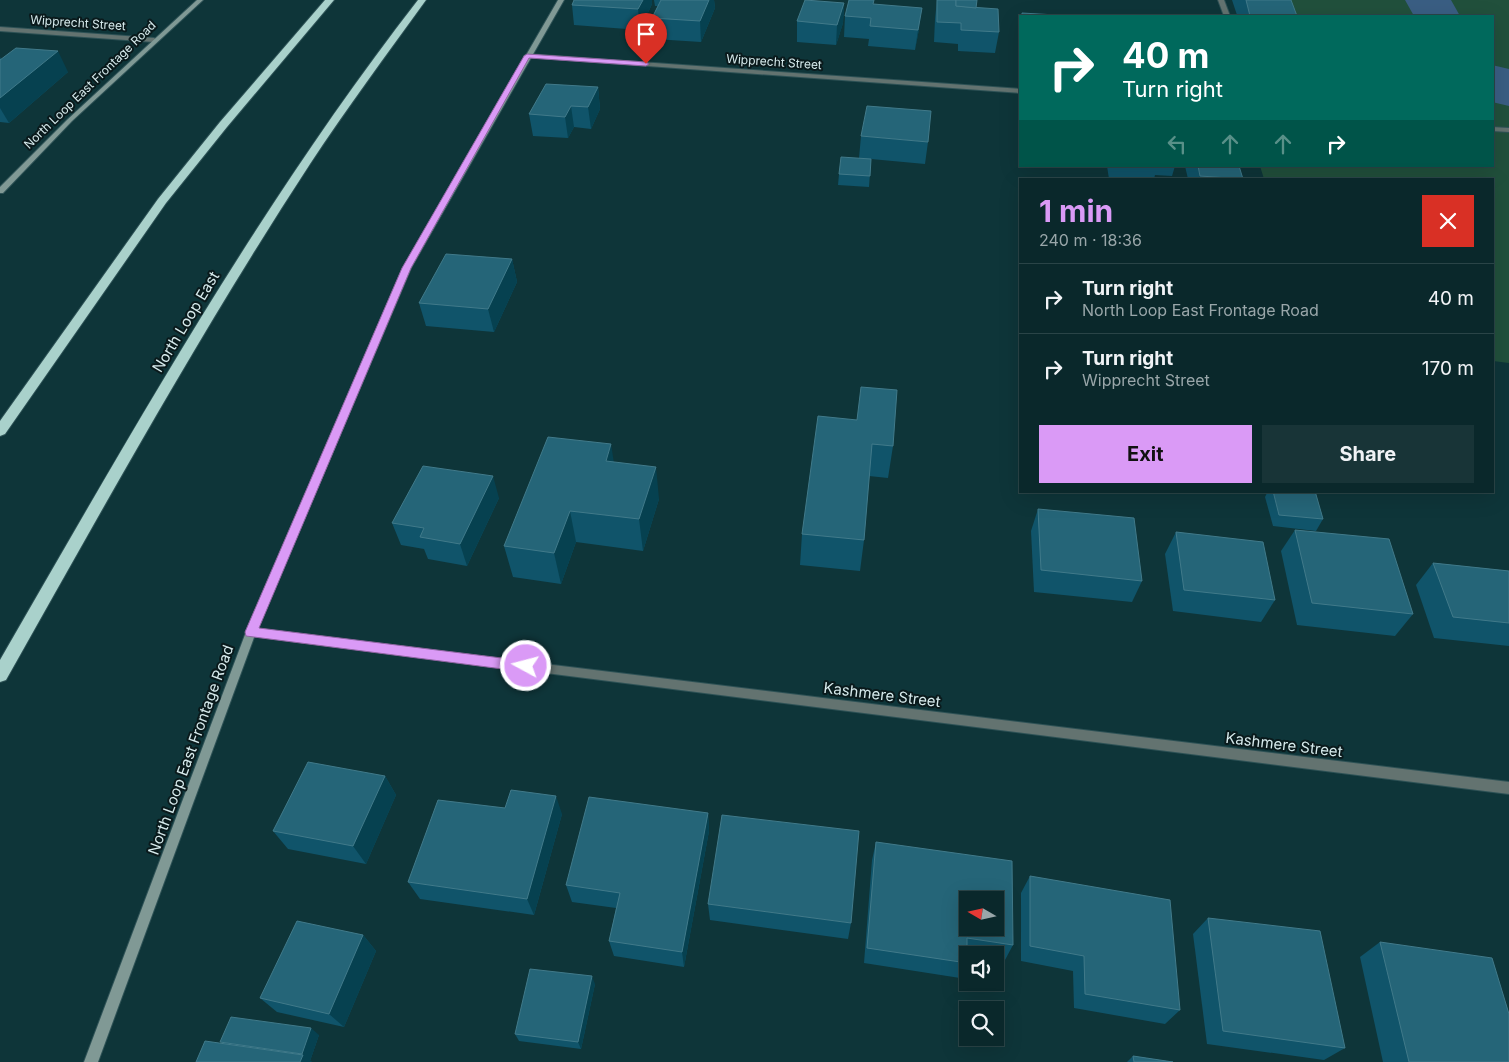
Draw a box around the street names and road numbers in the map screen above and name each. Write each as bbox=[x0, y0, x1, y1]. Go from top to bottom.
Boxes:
street label: Wipprecht Street bbox=[30, 12, 126, 33]
street label: North Loop East Frontage Road bbox=[21, 18, 159, 152]
street label: Wipprecht Street bbox=[726, 51, 822, 72]
street label: North Loop East bbox=[148, 268, 223, 376]
street label: North Loop East Frontage Road bbox=[144, 642, 237, 857]
street label: Kashmere Street bbox=[822, 678, 942, 711]
street label: Kashmere Street bbox=[1224, 728, 1344, 761]

